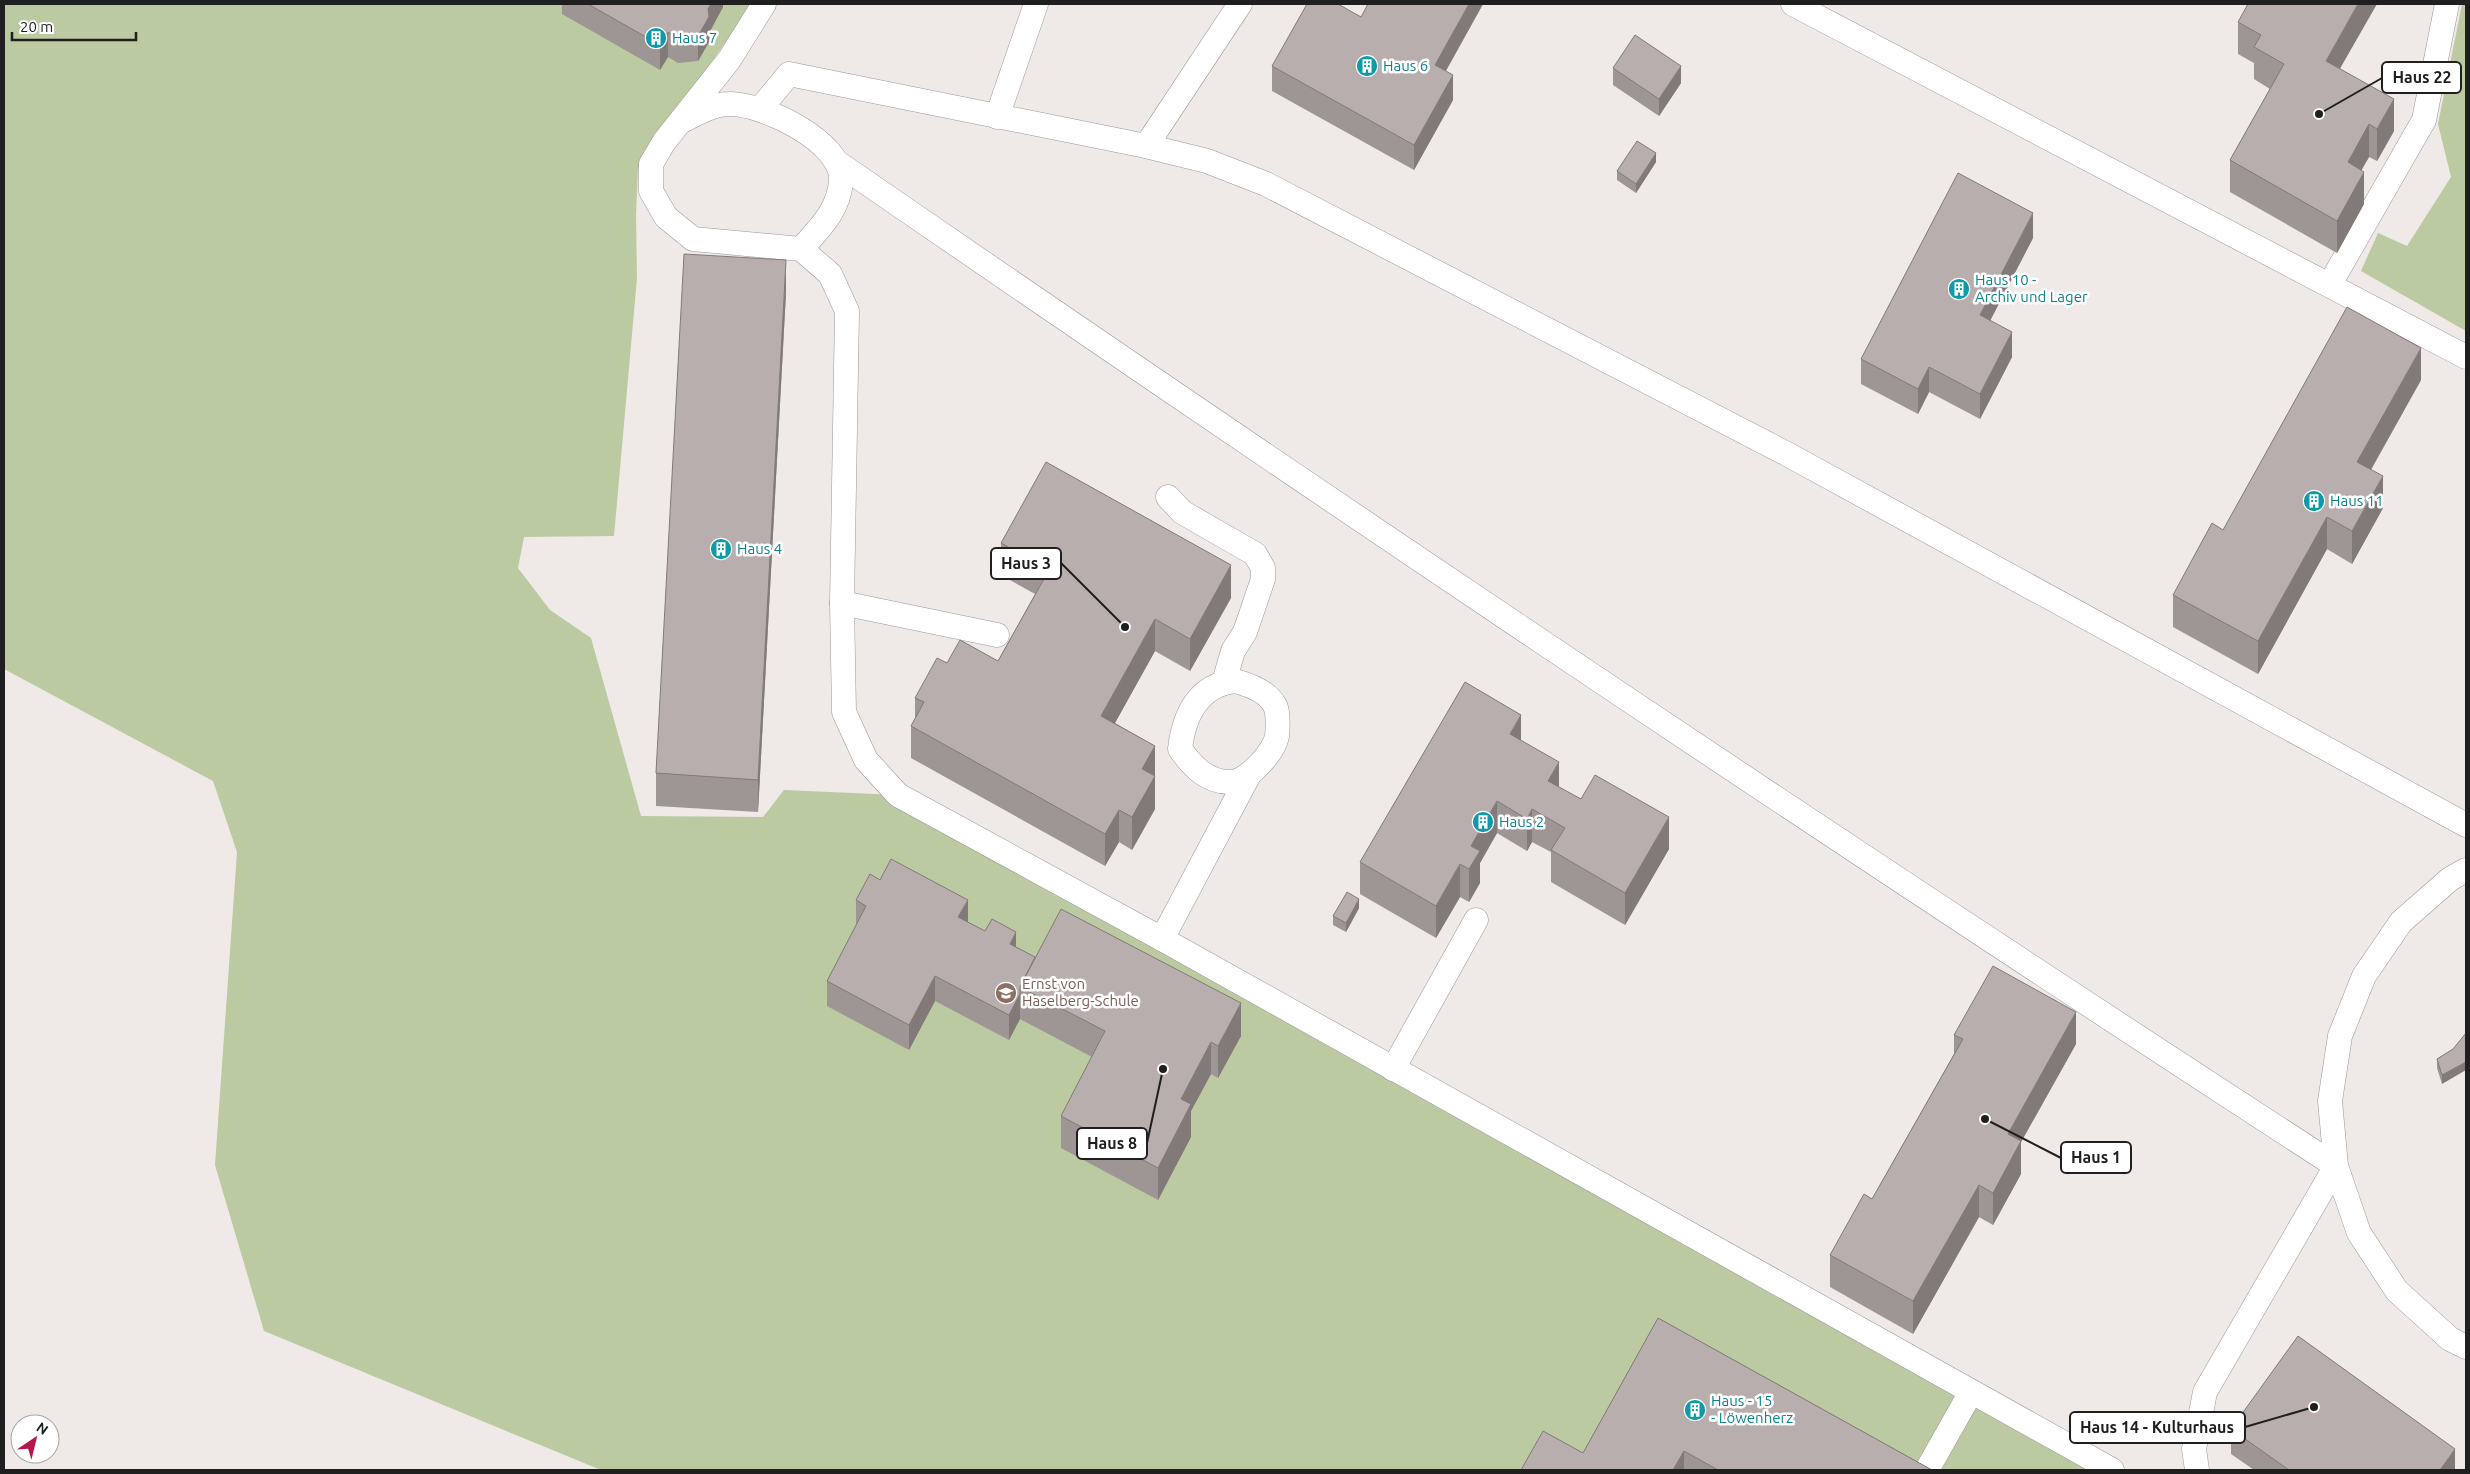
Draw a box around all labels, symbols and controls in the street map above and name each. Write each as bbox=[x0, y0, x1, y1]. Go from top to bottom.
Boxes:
scale bar bbox=[12, 10, 136, 42]
text: 20 m bbox=[20, 18, 53, 35]
building icon: Haus 7 bbox=[644, 26, 668, 50]
place label: Haus 7 bbox=[672, 29, 717, 46]
building icon: Haus 6 bbox=[1355, 54, 1379, 78]
place label: Haus 6 bbox=[1383, 57, 1428, 74]
callout: Haus 22 bbox=[2382, 62, 2461, 93]
text: Haus 22 bbox=[2392, 68, 2452, 86]
place label: Haus 10 - Archiv und Lager bbox=[1975, 271, 2088, 305]
building icon: Haus 10 - Archiv und Lager bbox=[1947, 277, 1971, 301]
building icon: Haus 11 bbox=[2302, 489, 2326, 513]
place label: Haus 11 bbox=[2330, 492, 2384, 509]
building icon: Haus 4 bbox=[709, 537, 733, 561]
place label: Haus 4 bbox=[737, 540, 782, 557]
callout: Haus 3 bbox=[991, 548, 1061, 579]
text: Haus 3 bbox=[1001, 554, 1051, 572]
building icon: Haus 2 bbox=[1471, 810, 1495, 834]
place label: Haus 2 bbox=[1499, 813, 1544, 830]
place label: Ernst von Haselberg-Schule bbox=[1022, 975, 1139, 1009]
school or university icon: Ernst von Haselberg-Schule bbox=[994, 981, 1018, 1005]
callout: Haus 8 bbox=[1077, 1128, 1147, 1159]
text: Haus 8 bbox=[1087, 1134, 1137, 1152]
callout: Haus 1 bbox=[2061, 1142, 2131, 1173]
text: Haus 1 bbox=[2071, 1148, 2121, 1166]
place label: Haus - 15 - Löwenherz bbox=[1711, 1392, 1793, 1426]
building icon: Haus - 15 - Löwenherz bbox=[1683, 1398, 1707, 1422]
callout: Haus 14 - Kulturhaus bbox=[2070, 1412, 2245, 1443]
north arrow bbox=[10, 1414, 60, 1464]
text: Haus 14 - Kulturhaus bbox=[2080, 1418, 2234, 1436]
text: N bbox=[34, 1419, 51, 1438]

